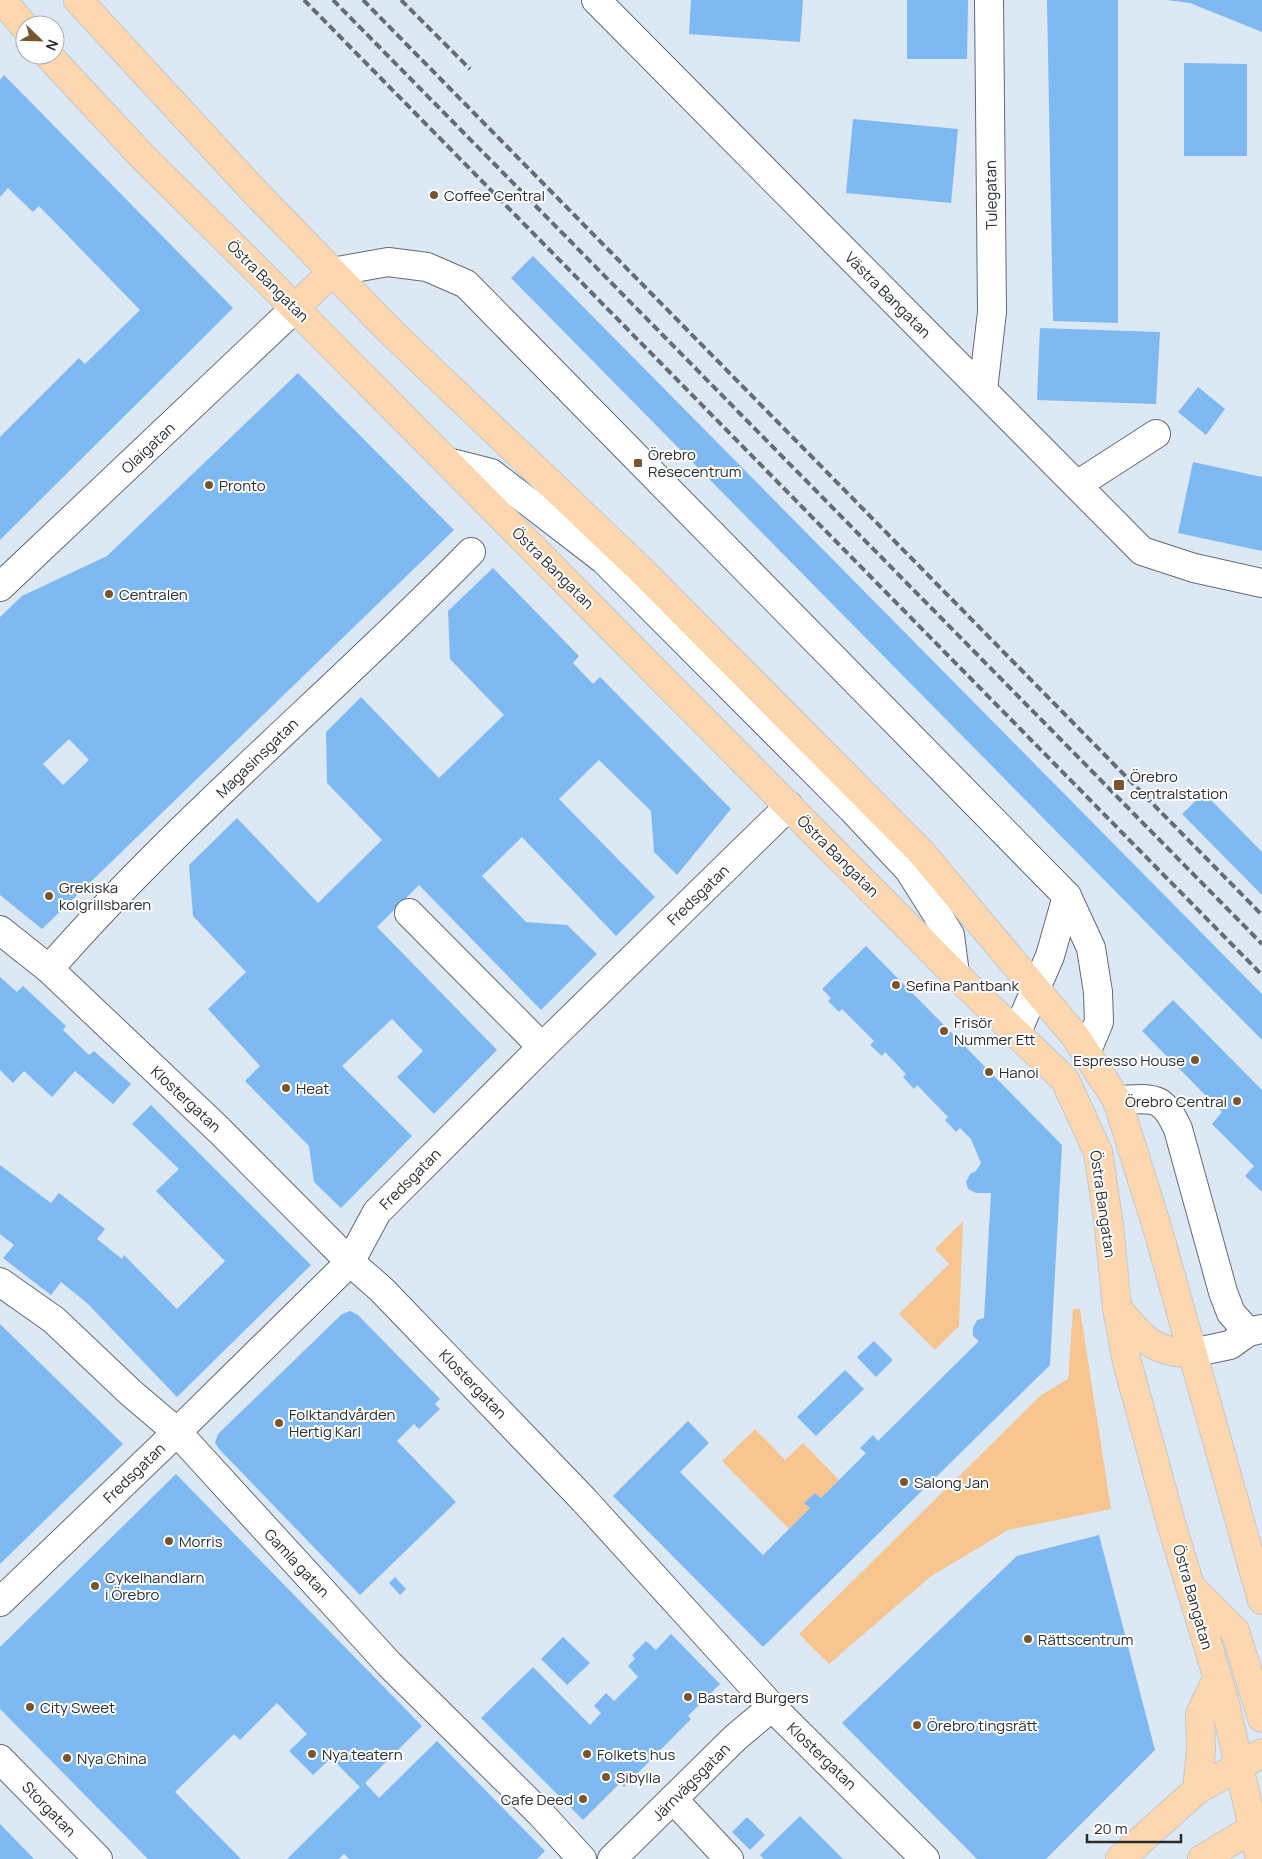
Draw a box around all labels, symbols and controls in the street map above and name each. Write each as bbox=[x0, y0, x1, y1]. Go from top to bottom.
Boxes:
north arrow bbox=[15, 15, 65, 65]
text: N bbox=[42, 37, 63, 54]
street label: Tulegatan bbox=[980, 160, 1002, 230]
place label: Coffee Central bbox=[444, 185, 545, 206]
marker: Coffee Central bbox=[428, 189, 440, 201]
street label: Östra Bangatan bbox=[222, 235, 314, 327]
street label: Västra Bangatan bbox=[840, 247, 936, 343]
street label: Olaigatan bbox=[116, 418, 180, 478]
place label: Örebro Resecentrum bbox=[648, 444, 741, 482]
marker: Örebro Resecentrum bbox=[632, 457, 644, 469]
place label: Pronto bbox=[219, 475, 266, 496]
marker: Pronto bbox=[203, 479, 215, 491]
street label: Östra Bangatan bbox=[507, 522, 599, 614]
place label: Centralen bbox=[119, 584, 188, 605]
marker: Centralen bbox=[103, 588, 115, 600]
street label: Magasinsgatan bbox=[211, 713, 303, 803]
place label: Örebro centralstation bbox=[1130, 766, 1228, 804]
marker: Örebro centralstation bbox=[1112, 778, 1126, 792]
street label: Östra Bangatan bbox=[792, 810, 884, 902]
street label: Fredsgatan bbox=[662, 860, 734, 930]
place label: Grekiska kolgrillsbaren bbox=[59, 877, 151, 915]
marker: Grekiska kolgrillsbaren bbox=[43, 890, 55, 902]
place label: Sefina Pantbank bbox=[906, 975, 1019, 996]
marker: Sefina Pantbank bbox=[890, 979, 902, 991]
place label: Frisör Nummer Ett bbox=[954, 1012, 1035, 1050]
marker: Frisör Nummer Ett bbox=[938, 1025, 950, 1037]
place label: Espresso House bbox=[1073, 1050, 1185, 1071]
marker: Espresso House bbox=[1189, 1054, 1201, 1066]
street label: Klostergatan bbox=[146, 1061, 226, 1137]
place label: Hanoi bbox=[999, 1062, 1039, 1083]
marker: Hanoi bbox=[983, 1066, 995, 1078]
place label: Heat bbox=[296, 1078, 329, 1099]
marker: Heat bbox=[280, 1082, 292, 1094]
place label: Örebro Central bbox=[1125, 1091, 1227, 1112]
marker: Örebro Central bbox=[1231, 1095, 1243, 1107]
street label: Fredsgatan bbox=[375, 1144, 445, 1214]
street label: Östra Bangatan bbox=[1085, 1149, 1121, 1259]
street label: Klostergatan bbox=[434, 1345, 512, 1423]
place label: Folktandvården Hertig Karl bbox=[289, 1404, 395, 1442]
marker: Folktandvården Hertig Karl bbox=[273, 1417, 285, 1429]
street label: Fredsgatan bbox=[98, 1438, 170, 1508]
place label: Salong Jan bbox=[914, 1472, 989, 1493]
marker: Salong Jan bbox=[898, 1476, 910, 1488]
street label: Gamla gatan bbox=[260, 1524, 334, 1602]
place label: Morris bbox=[179, 1531, 223, 1552]
marker: Morris bbox=[163, 1535, 175, 1547]
street label: Östra Bangatan bbox=[1168, 1542, 1218, 1652]
place label: Cykelhandlarn i Örebro bbox=[105, 1567, 204, 1605]
marker: Cykelhandlarn i Örebro bbox=[89, 1580, 101, 1592]
place label: Rättscentrum bbox=[1038, 1629, 1133, 1650]
marker: Rättscentrum bbox=[1022, 1633, 1034, 1645]
place label: Bastard Burgers bbox=[698, 1687, 809, 1708]
marker: Bastard Burgers bbox=[682, 1691, 694, 1703]
place label: City Sweet bbox=[40, 1697, 115, 1718]
marker: City Sweet bbox=[24, 1701, 36, 1713]
place label: Örebro tingsrätt bbox=[927, 1715, 1038, 1736]
street label: Klostergatan bbox=[783, 1717, 861, 1795]
marker: Örebro tingsrätt bbox=[911, 1719, 923, 1731]
street label: Järnvägsgatan bbox=[647, 1738, 735, 1826]
place label: Nya teatern bbox=[322, 1744, 403, 1765]
place label: Folkets hus bbox=[597, 1744, 675, 1765]
place label: Nya China bbox=[77, 1748, 147, 1769]
marker: Nya teatern bbox=[306, 1748, 318, 1760]
marker: Folkets hus bbox=[581, 1748, 593, 1760]
marker: Nya China bbox=[61, 1752, 73, 1764]
place label: Sibylla bbox=[616, 1767, 660, 1788]
marker: Sibylla bbox=[600, 1771, 612, 1783]
street label: Storgatan bbox=[17, 1777, 81, 1841]
place label: Cafe Deed bbox=[501, 1789, 573, 1810]
marker: Cafe Deed bbox=[577, 1793, 589, 1805]
scale bar bbox=[1087, 1812, 1181, 1844]
text: 20 m bbox=[1094, 1818, 1127, 1839]

